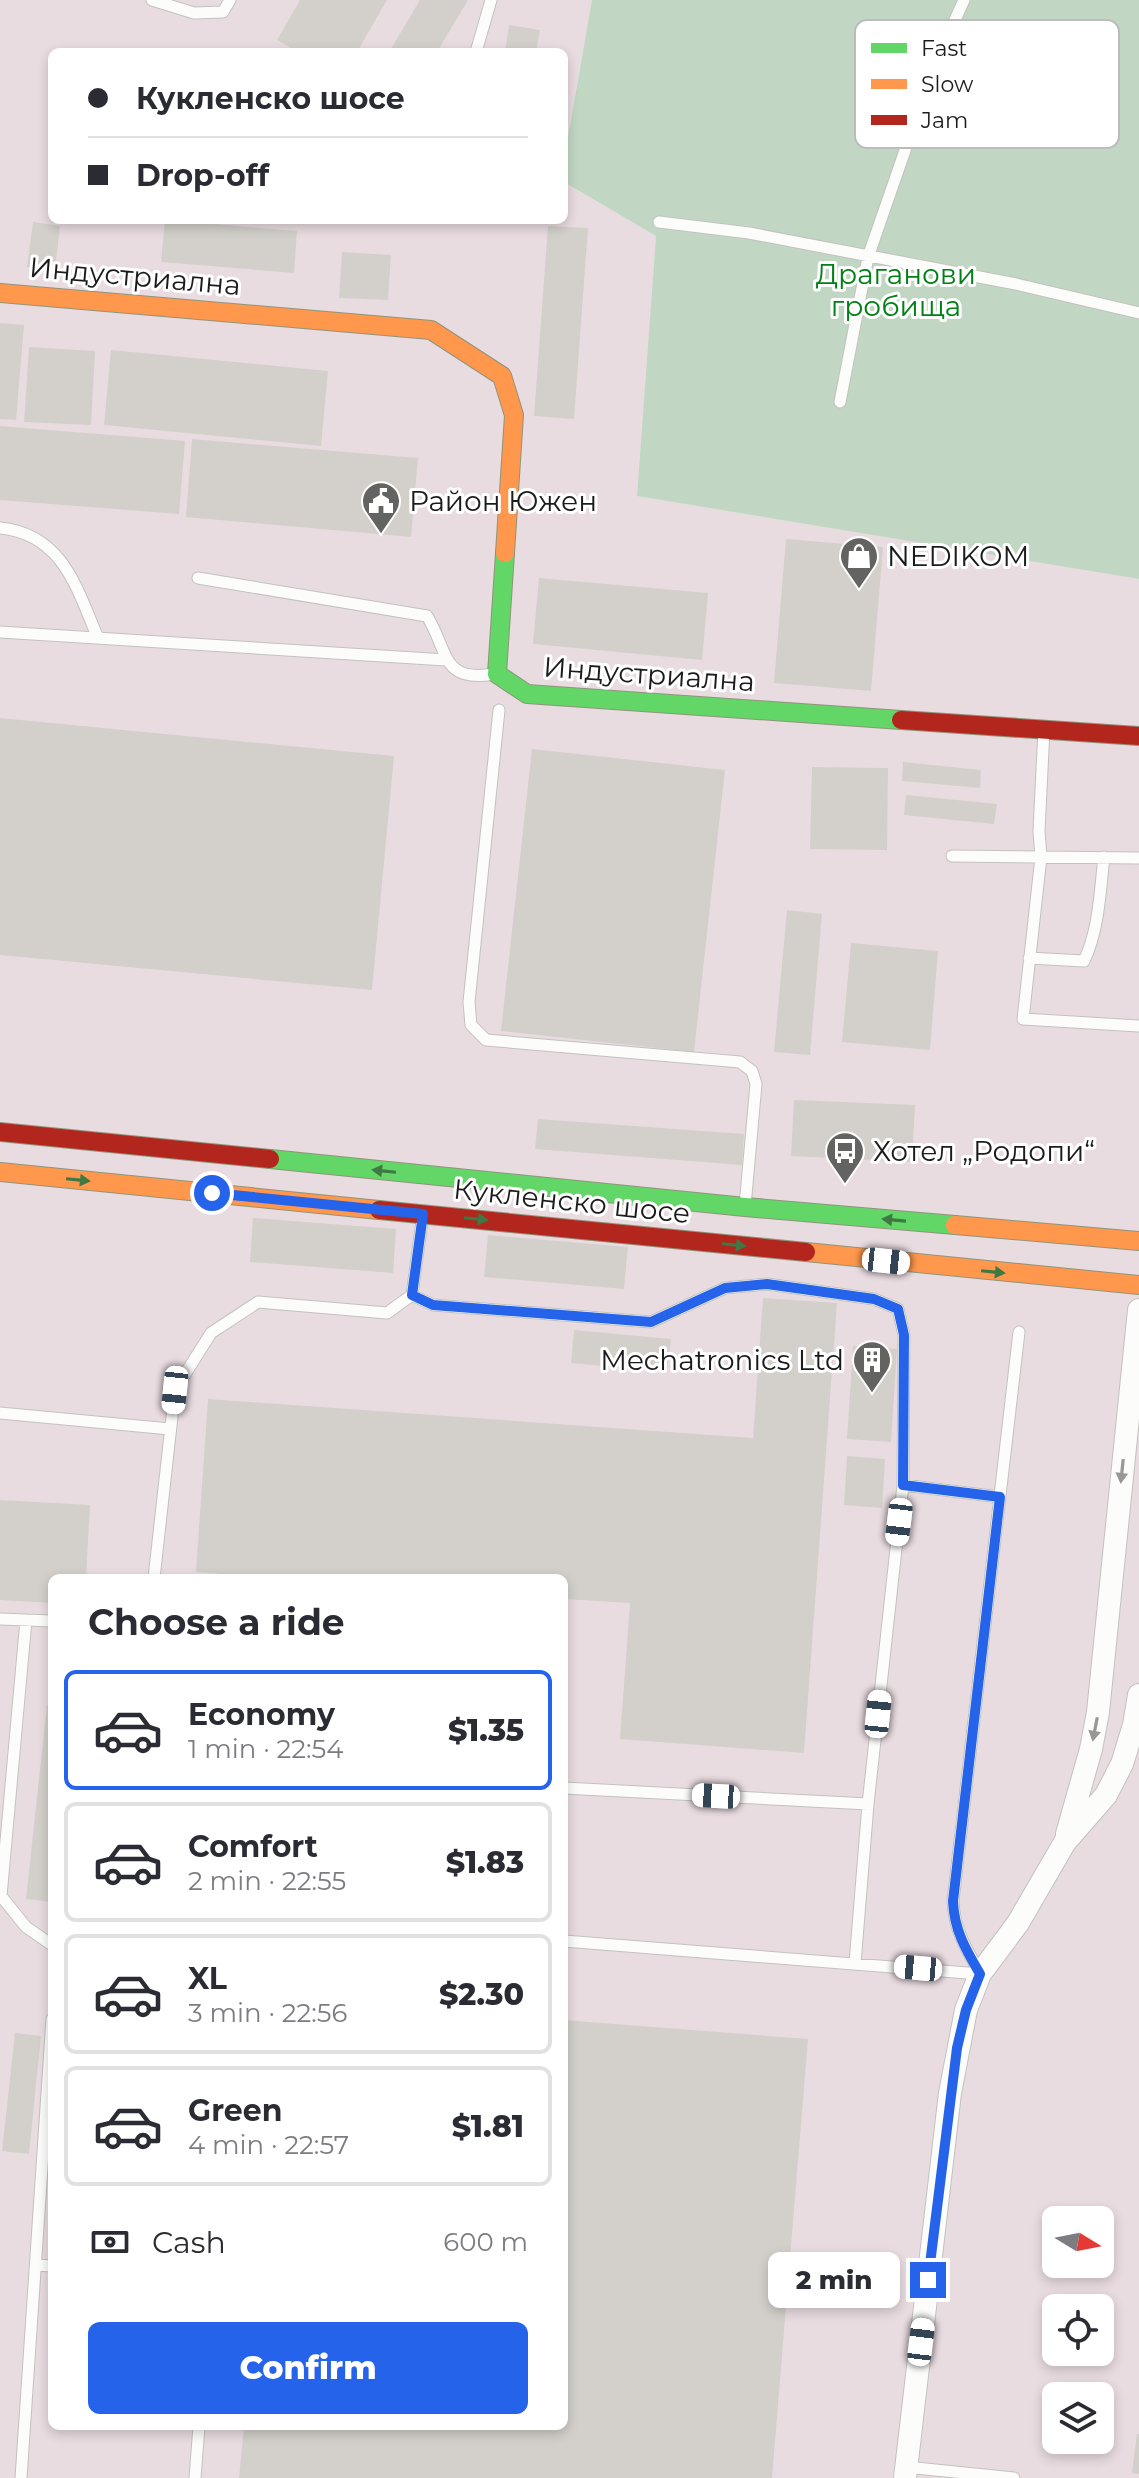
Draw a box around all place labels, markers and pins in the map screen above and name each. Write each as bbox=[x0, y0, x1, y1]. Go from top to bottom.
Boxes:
public building icon: Район Южен bbox=[360, 480, 402, 535]
place label: Район Южен bbox=[409, 484, 597, 518]
shop icon: NEDIKOM bbox=[838, 535, 880, 590]
place label: NEDIKOM bbox=[887, 539, 1029, 573]
bus stop icon: Хотел „Родопи“ bbox=[824, 1130, 866, 1185]
place label: Хотел „Родопи“ bbox=[873, 1134, 1095, 1168]
building icon: Mechatronics Ltd bbox=[851, 1339, 893, 1394]
place label: Mechatronics Ltd bbox=[600, 1343, 844, 1377]

